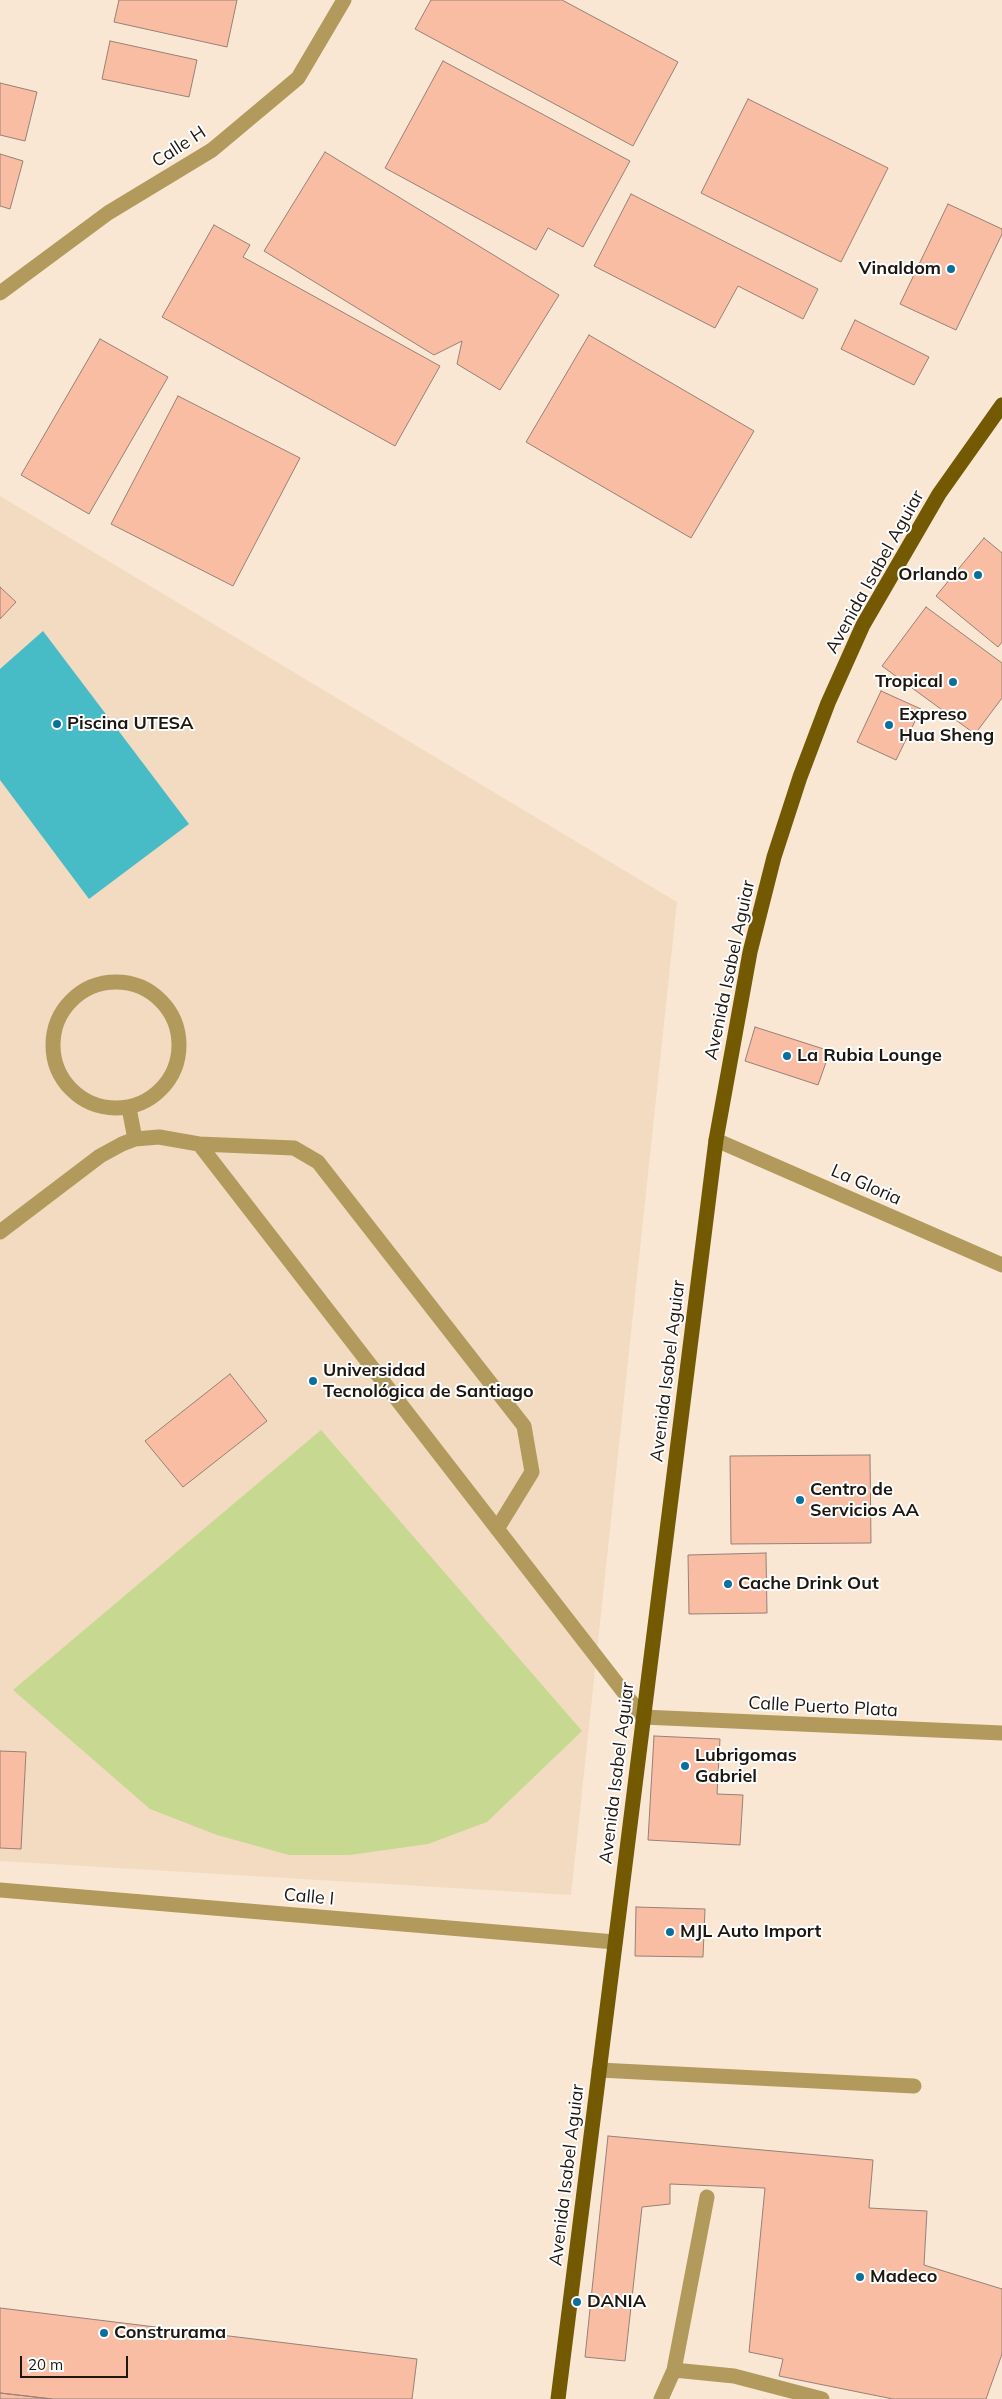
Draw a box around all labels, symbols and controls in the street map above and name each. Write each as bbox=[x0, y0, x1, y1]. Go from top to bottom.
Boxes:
street label: Calle H bbox=[148, 122, 210, 172]
place label: Vinaldom bbox=[859, 258, 941, 280]
marker: Vinaldom bbox=[945, 263, 957, 275]
street label: Avenida Isabel Aguiar bbox=[821, 487, 929, 657]
place label: Orlando bbox=[898, 564, 968, 586]
marker: Orlando bbox=[972, 569, 984, 581]
place label: Tropical bbox=[875, 671, 943, 693]
marker: Tropical bbox=[947, 676, 959, 688]
place label: Expreso Hua Sheng bbox=[899, 704, 994, 746]
place label: Piscina UTESA bbox=[67, 713, 193, 735]
marker: Piscina UTESA bbox=[51, 718, 63, 730]
marker: Expreso Hua Sheng bbox=[883, 719, 895, 731]
street label: Avenida Isabel Aguiar bbox=[700, 878, 760, 1062]
place label: La Rubia Lounge bbox=[797, 1045, 942, 1067]
marker: La Rubia Lounge bbox=[781, 1050, 793, 1062]
street label: La Gloria bbox=[828, 1160, 904, 1210]
street label: Avenida Isabel Aguiar bbox=[646, 1279, 690, 1463]
place label: Universidad Tecnológica de Santiago bbox=[323, 1360, 534, 1402]
marker: Universidad Tecnológica de Santiago bbox=[307, 1375, 319, 1387]
place label: Centro de Servicios AA bbox=[810, 1479, 919, 1522]
marker: Centro de Servicios AA bbox=[794, 1494, 806, 1506]
place label: Cache Drink Out bbox=[738, 1573, 879, 1595]
marker: Cache Drink Out bbox=[722, 1578, 734, 1590]
street label: Avenida Isabel Aguiar bbox=[595, 1681, 639, 1865]
street label: Calle Puerto Plata bbox=[748, 1692, 898, 1722]
place label: Lubrigomas Gabriel bbox=[695, 1745, 797, 1788]
marker: Lubrigomas Gabriel bbox=[679, 1760, 691, 1772]
street label: Calle I bbox=[283, 1884, 335, 1910]
place label: MJL Auto Import bbox=[680, 1921, 821, 1943]
marker: MJL Auto Import bbox=[664, 1926, 676, 1938]
street label: Avenida Isabel Aguiar bbox=[545, 2083, 589, 2267]
place label: Madeco bbox=[870, 2266, 937, 2288]
marker: Madeco bbox=[854, 2271, 866, 2283]
place label: DANIA bbox=[587, 2291, 646, 2313]
marker: DANIA bbox=[571, 2296, 583, 2308]
place label: Construrama bbox=[114, 2322, 226, 2344]
marker: Construrama bbox=[98, 2327, 110, 2339]
scale bar bbox=[22, 2346, 130, 2378]
text: 20 m bbox=[28, 2355, 63, 2374]

